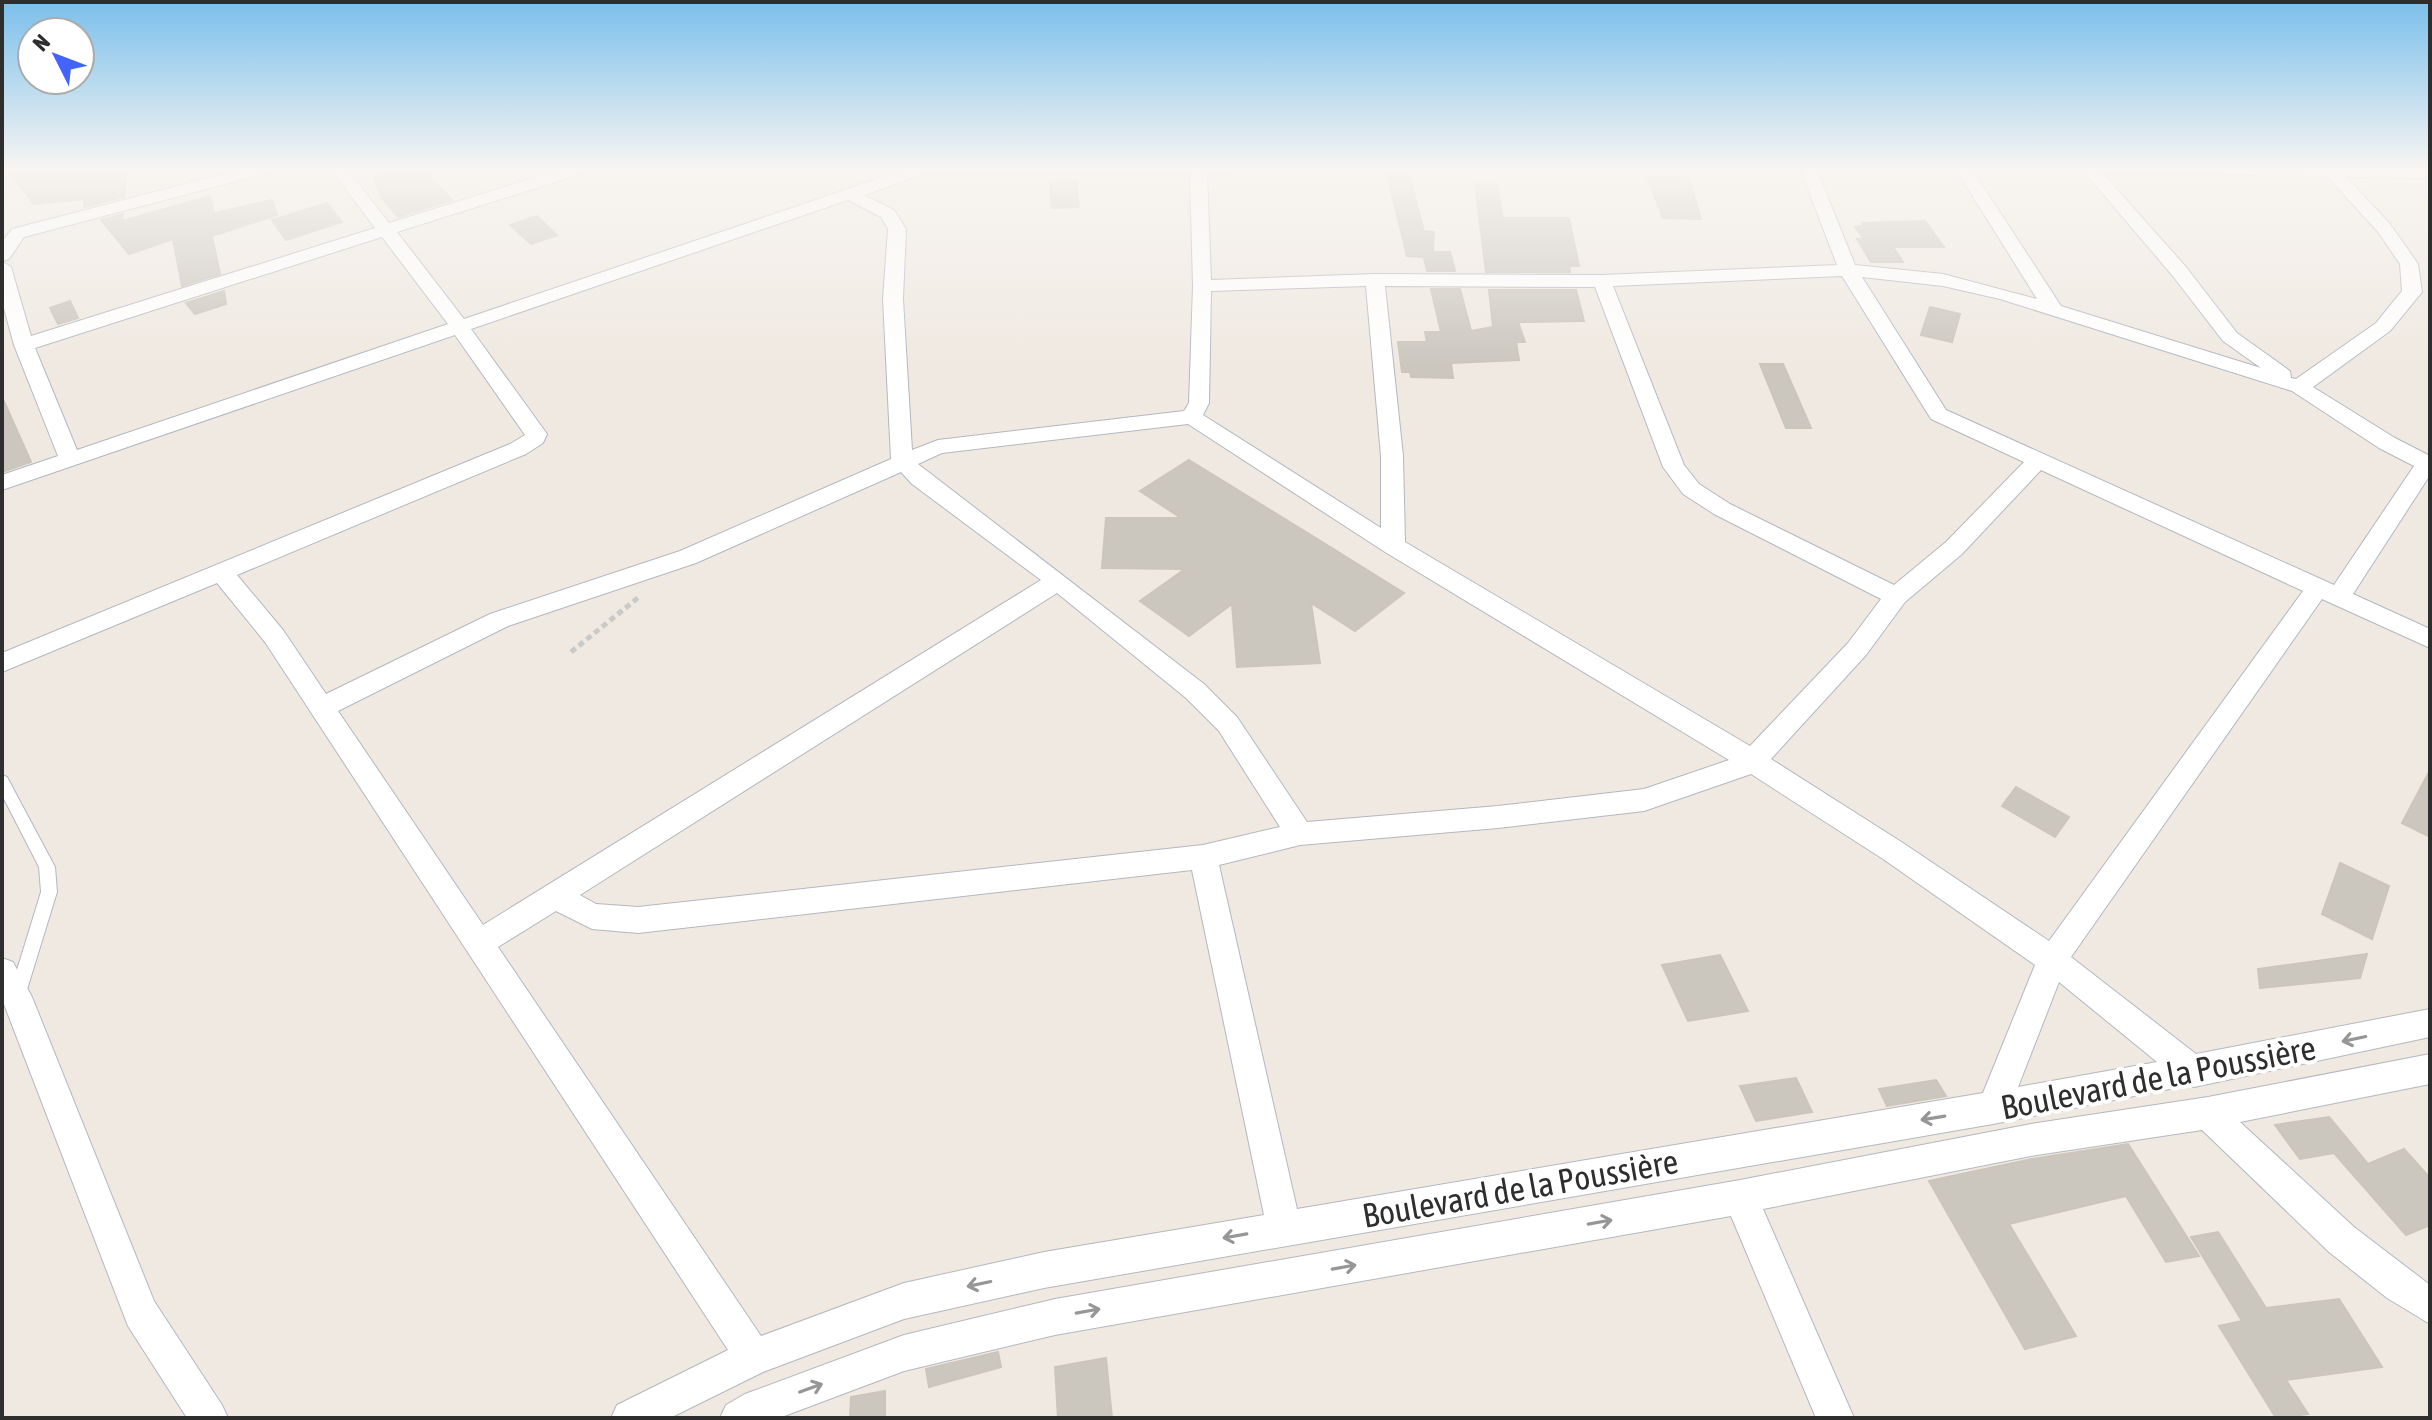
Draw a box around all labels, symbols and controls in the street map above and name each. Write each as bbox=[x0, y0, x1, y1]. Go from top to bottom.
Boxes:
north arrow bbox=[16, 16, 96, 96]
text: N bbox=[27, 29, 55, 56]
street label: Boulevard de la Poussière bbox=[1997, 1027, 2319, 1127]
one-way arrow bbox=[2341, 1032, 2367, 1047]
one-way arrow bbox=[1921, 1112, 1946, 1127]
street label: Boulevard de la Poussière bbox=[1359, 1141, 1681, 1235]
one-way arrow bbox=[1587, 1213, 1612, 1228]
one-way arrow bbox=[1223, 1230, 1248, 1245]
one-way arrow bbox=[1331, 1258, 1356, 1273]
one-way arrow bbox=[967, 1277, 993, 1292]
one-way arrow bbox=[1075, 1303, 1100, 1318]
one-way arrow bbox=[798, 1380, 823, 1394]

